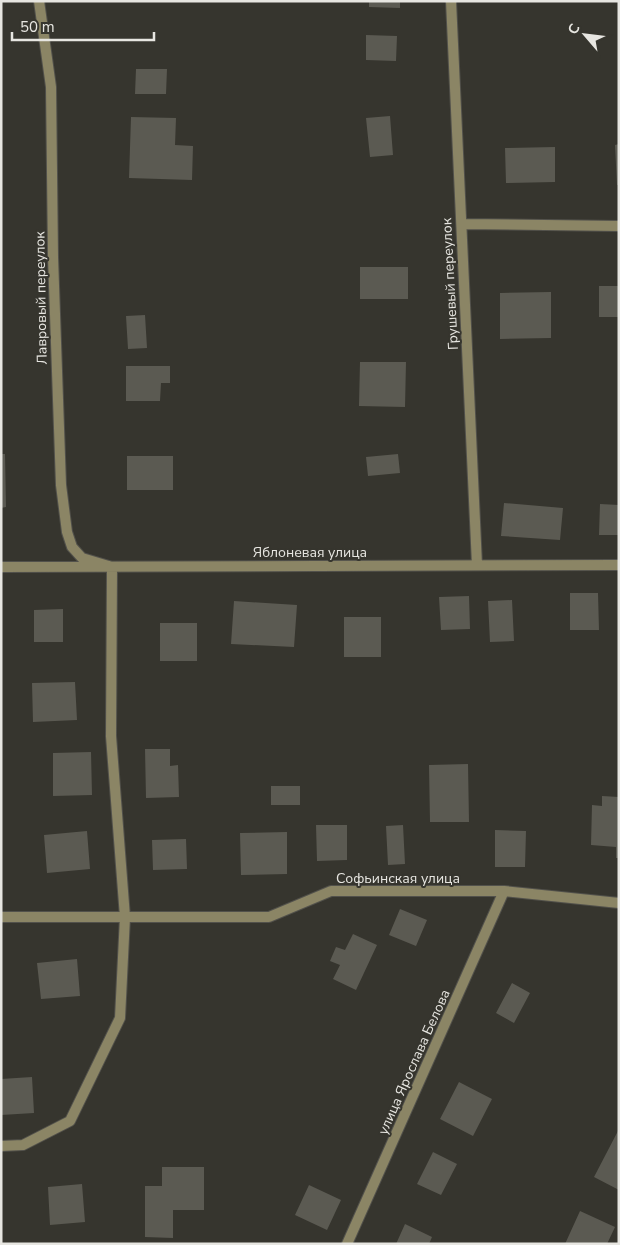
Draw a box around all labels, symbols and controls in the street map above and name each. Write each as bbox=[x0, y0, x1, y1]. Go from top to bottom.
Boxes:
scale bar bbox=[12, 10, 155, 42]
north arrow bbox=[560, 10, 610, 60]
text: 50 m bbox=[20, 17, 55, 37]
text: С bbox=[563, 20, 585, 38]
street label: Грушевый переулок bbox=[437, 217, 463, 351]
street label: Лавровый переулок bbox=[30, 231, 52, 365]
street label: Яблоневая улица bbox=[253, 543, 367, 562]
street label: Софьинская улица bbox=[336, 869, 460, 888]
street label: улица Ярослава Белова bbox=[373, 986, 455, 1138]

